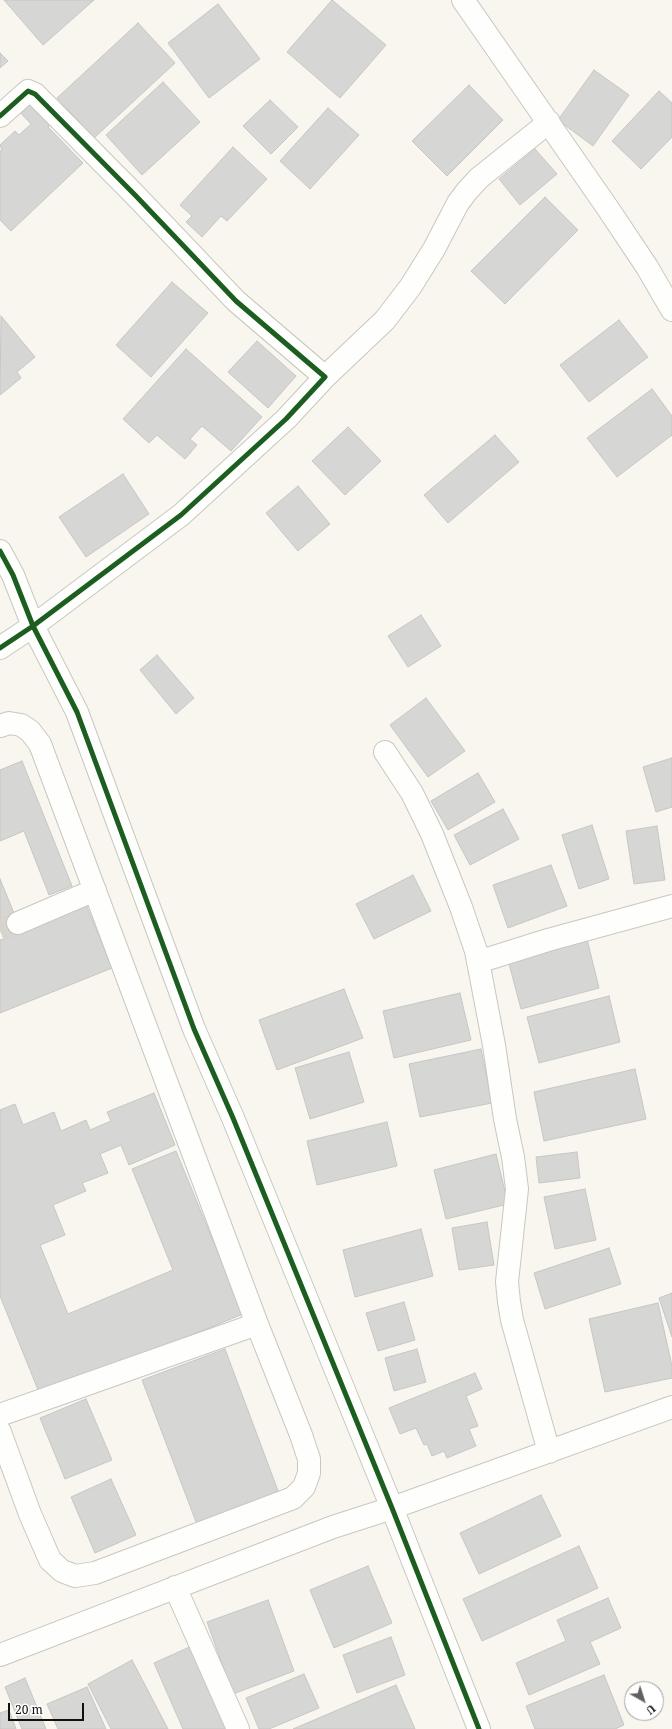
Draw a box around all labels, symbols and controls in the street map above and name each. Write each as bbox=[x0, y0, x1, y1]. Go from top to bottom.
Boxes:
north arrow bbox=[624, 1681, 664, 1721]
scale bar bbox=[10, 1695, 86, 1721]
text: 20 m bbox=[15, 1701, 43, 1718]
text: U bbox=[643, 1702, 659, 1718]

